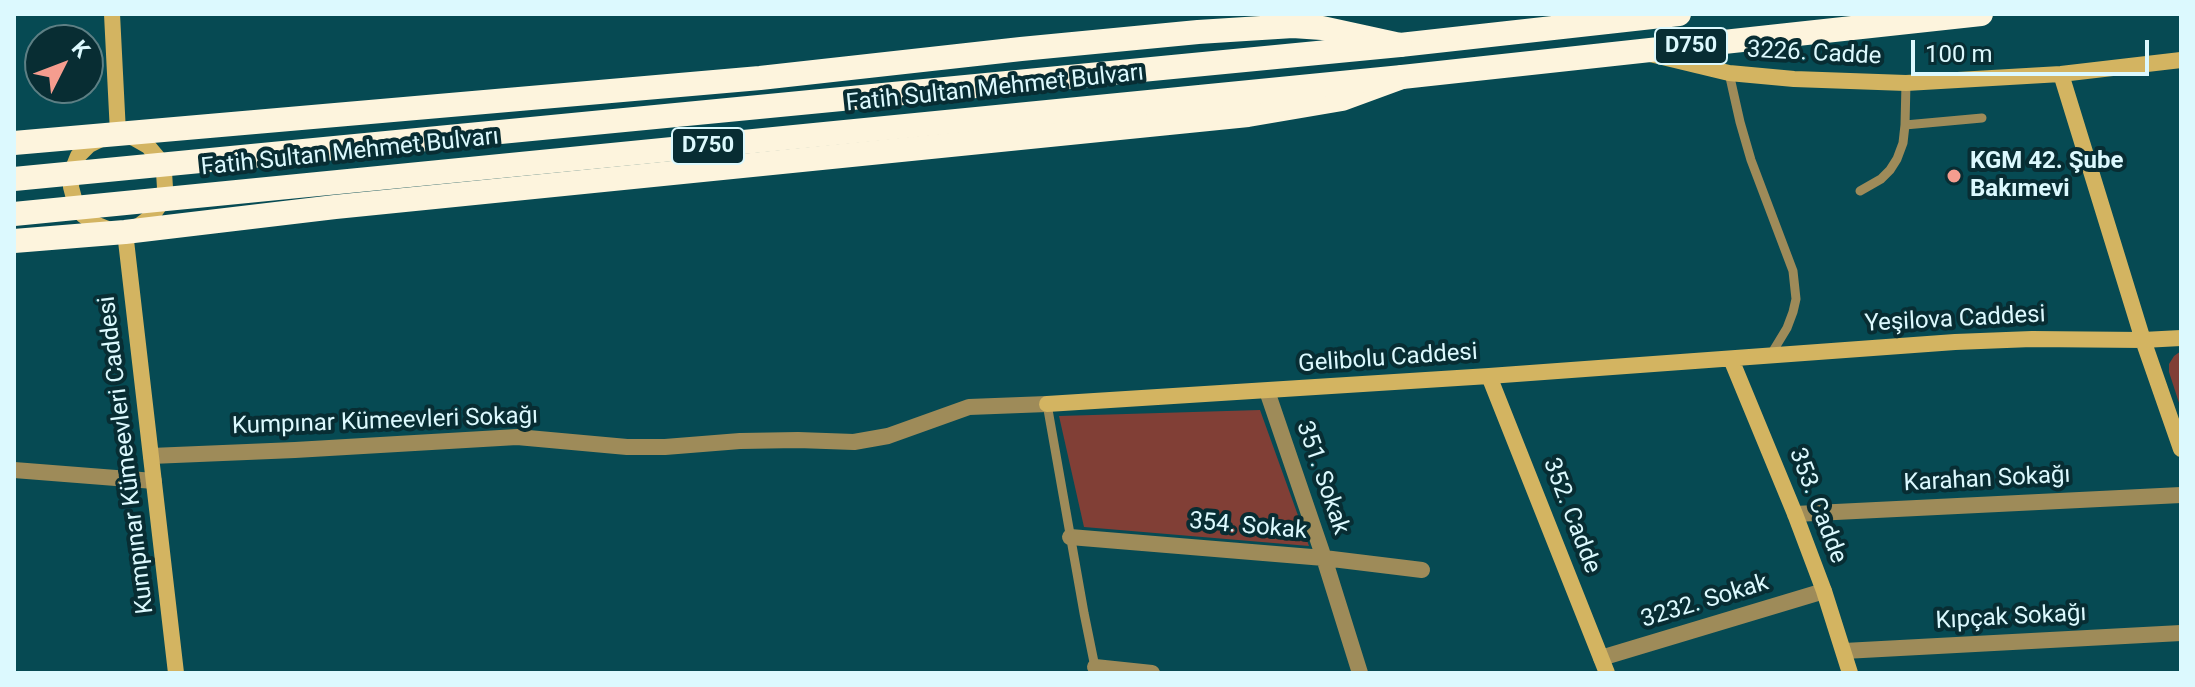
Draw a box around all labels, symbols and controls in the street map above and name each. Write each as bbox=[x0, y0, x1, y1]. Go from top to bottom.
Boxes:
north arrow bbox=[24, 24, 104, 104]
scale bar bbox=[1915, 24, 2153, 74]
road number: D750 bbox=[1655, 28, 1727, 64]
text: K bbox=[67, 35, 95, 63]
street label: 3226. Cadde bbox=[1746, 36, 1882, 72]
text: 100 m bbox=[1925, 40, 1992, 68]
street label: Fatih Sultan Mehmet Bulvarı bbox=[845, 59, 1145, 119]
street label: Fatih Sultan Mehmet Bulvarı bbox=[200, 123, 500, 183]
road number: D750 bbox=[672, 128, 744, 164]
place label: KGM 42. Şube Bakımevi bbox=[1970, 148, 2123, 204]
marker: KGM 42. Şube Bakımevi bbox=[1945, 167, 1963, 185]
street label: Kumpınar Kümeevleri Caddesi bbox=[93, 294, 161, 616]
street label: Yeşilova Caddesi bbox=[1864, 301, 2046, 339]
street label: Gelibolu Caddesi bbox=[1297, 338, 1479, 380]
street label: Kumpınar Kümeevleri Sokağı bbox=[232, 402, 538, 442]
street label: 351. Sokak bbox=[1289, 417, 1355, 539]
street label: 353. Cadde bbox=[1782, 444, 1852, 568]
street label: 352. Cadde bbox=[1536, 454, 1606, 578]
street label: Karahan Sokağı bbox=[1903, 461, 2071, 499]
street label: 354. Sokak bbox=[1188, 508, 1308, 546]
street label: 3232. Sokak bbox=[1638, 569, 1772, 635]
street label: Kıpçak Sokağı bbox=[1935, 600, 2087, 636]

